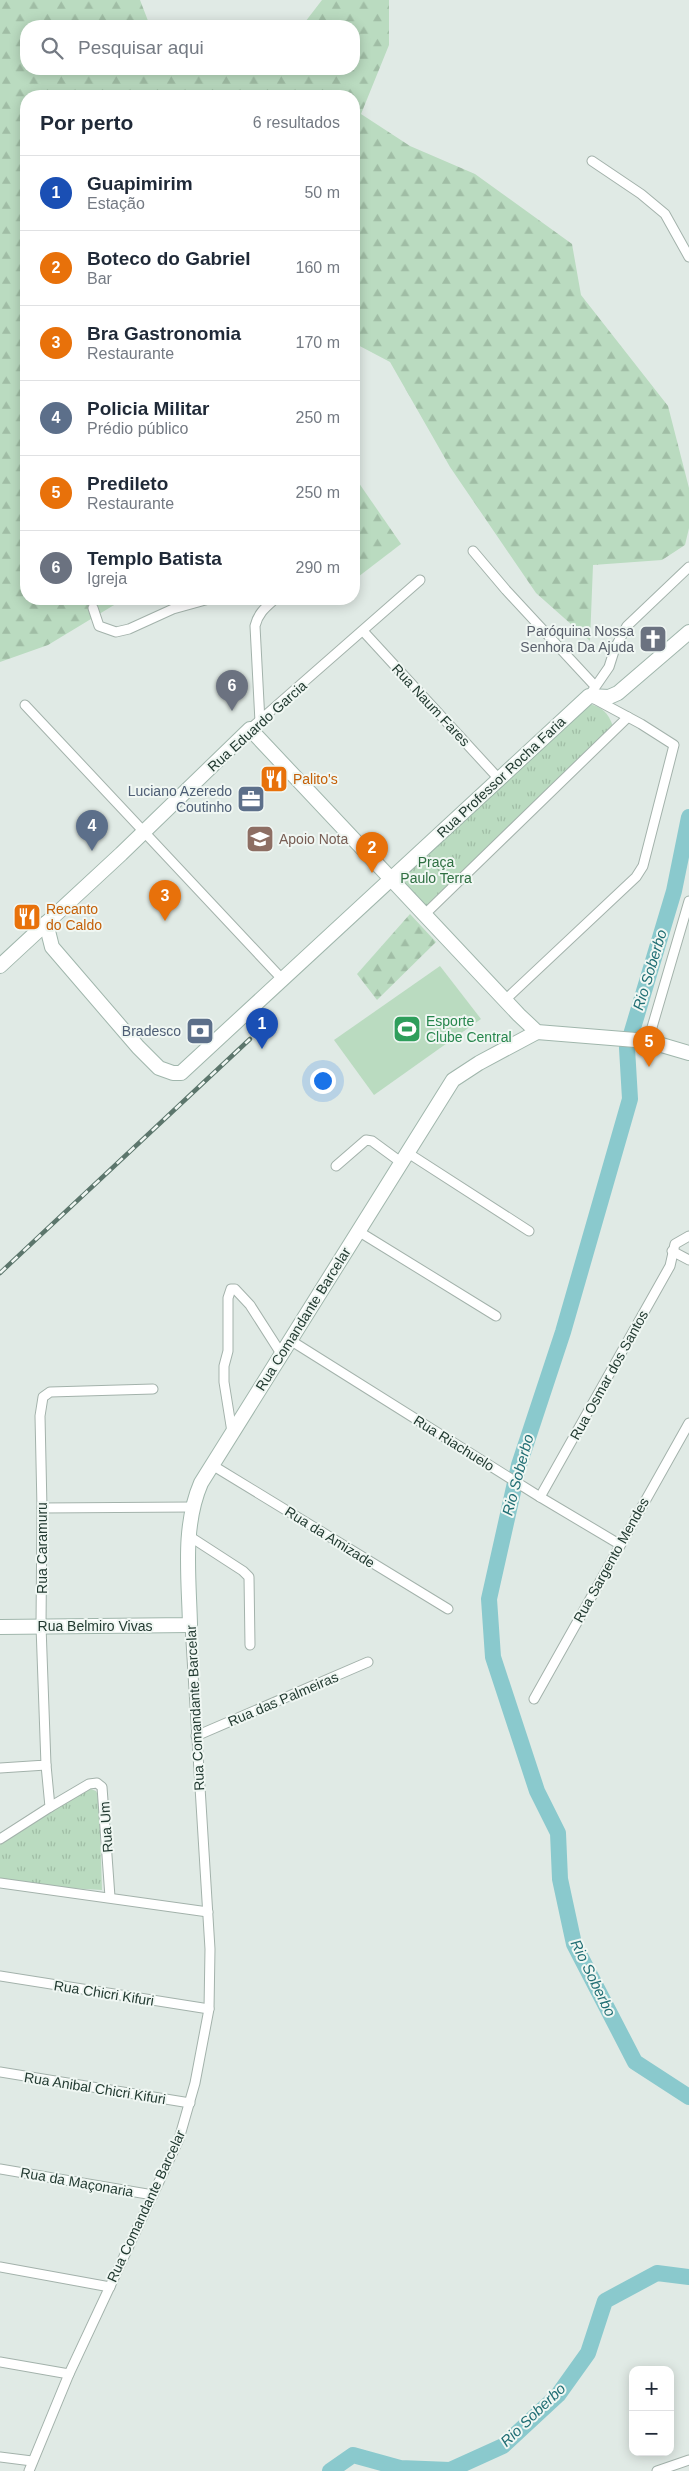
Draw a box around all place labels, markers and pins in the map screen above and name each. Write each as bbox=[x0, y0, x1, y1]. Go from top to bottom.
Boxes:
place label: Paróquina Nossa Senhora Da Ajuda bbox=[520, 623, 634, 655]
church icon: Paróquina Nossa Senhora Da Ajuda bbox=[638, 624, 668, 654]
pin: 6 bbox=[216, 670, 248, 711]
restaurant icon: Palito's bbox=[259, 764, 289, 794]
place label: Palito's bbox=[293, 771, 338, 787]
place label: Luciano Azeredo Coutinho bbox=[128, 783, 232, 815]
office icon: Luciano Azeredo Coutinho bbox=[236, 784, 266, 814]
pin: 4 bbox=[76, 810, 108, 851]
school or university icon: Apoio Nota bbox=[245, 824, 275, 854]
place label: Apoio Nota bbox=[279, 831, 348, 847]
pin: 2 bbox=[356, 832, 388, 873]
pin: 3 bbox=[149, 880, 181, 921]
place label: Recanto do Caldo bbox=[46, 901, 102, 933]
restaurant icon: Recanto do Caldo bbox=[12, 902, 42, 932]
pin: 1 bbox=[246, 1008, 278, 1049]
place label: Esporte Clube Central bbox=[426, 1013, 512, 1045]
sports icon: Esporte Clube Central bbox=[392, 1014, 422, 1044]
bank icon: Bradesco bbox=[185, 1016, 215, 1046]
place label: Bradesco bbox=[122, 1023, 181, 1039]
pin: 5 bbox=[633, 1026, 665, 1067]

